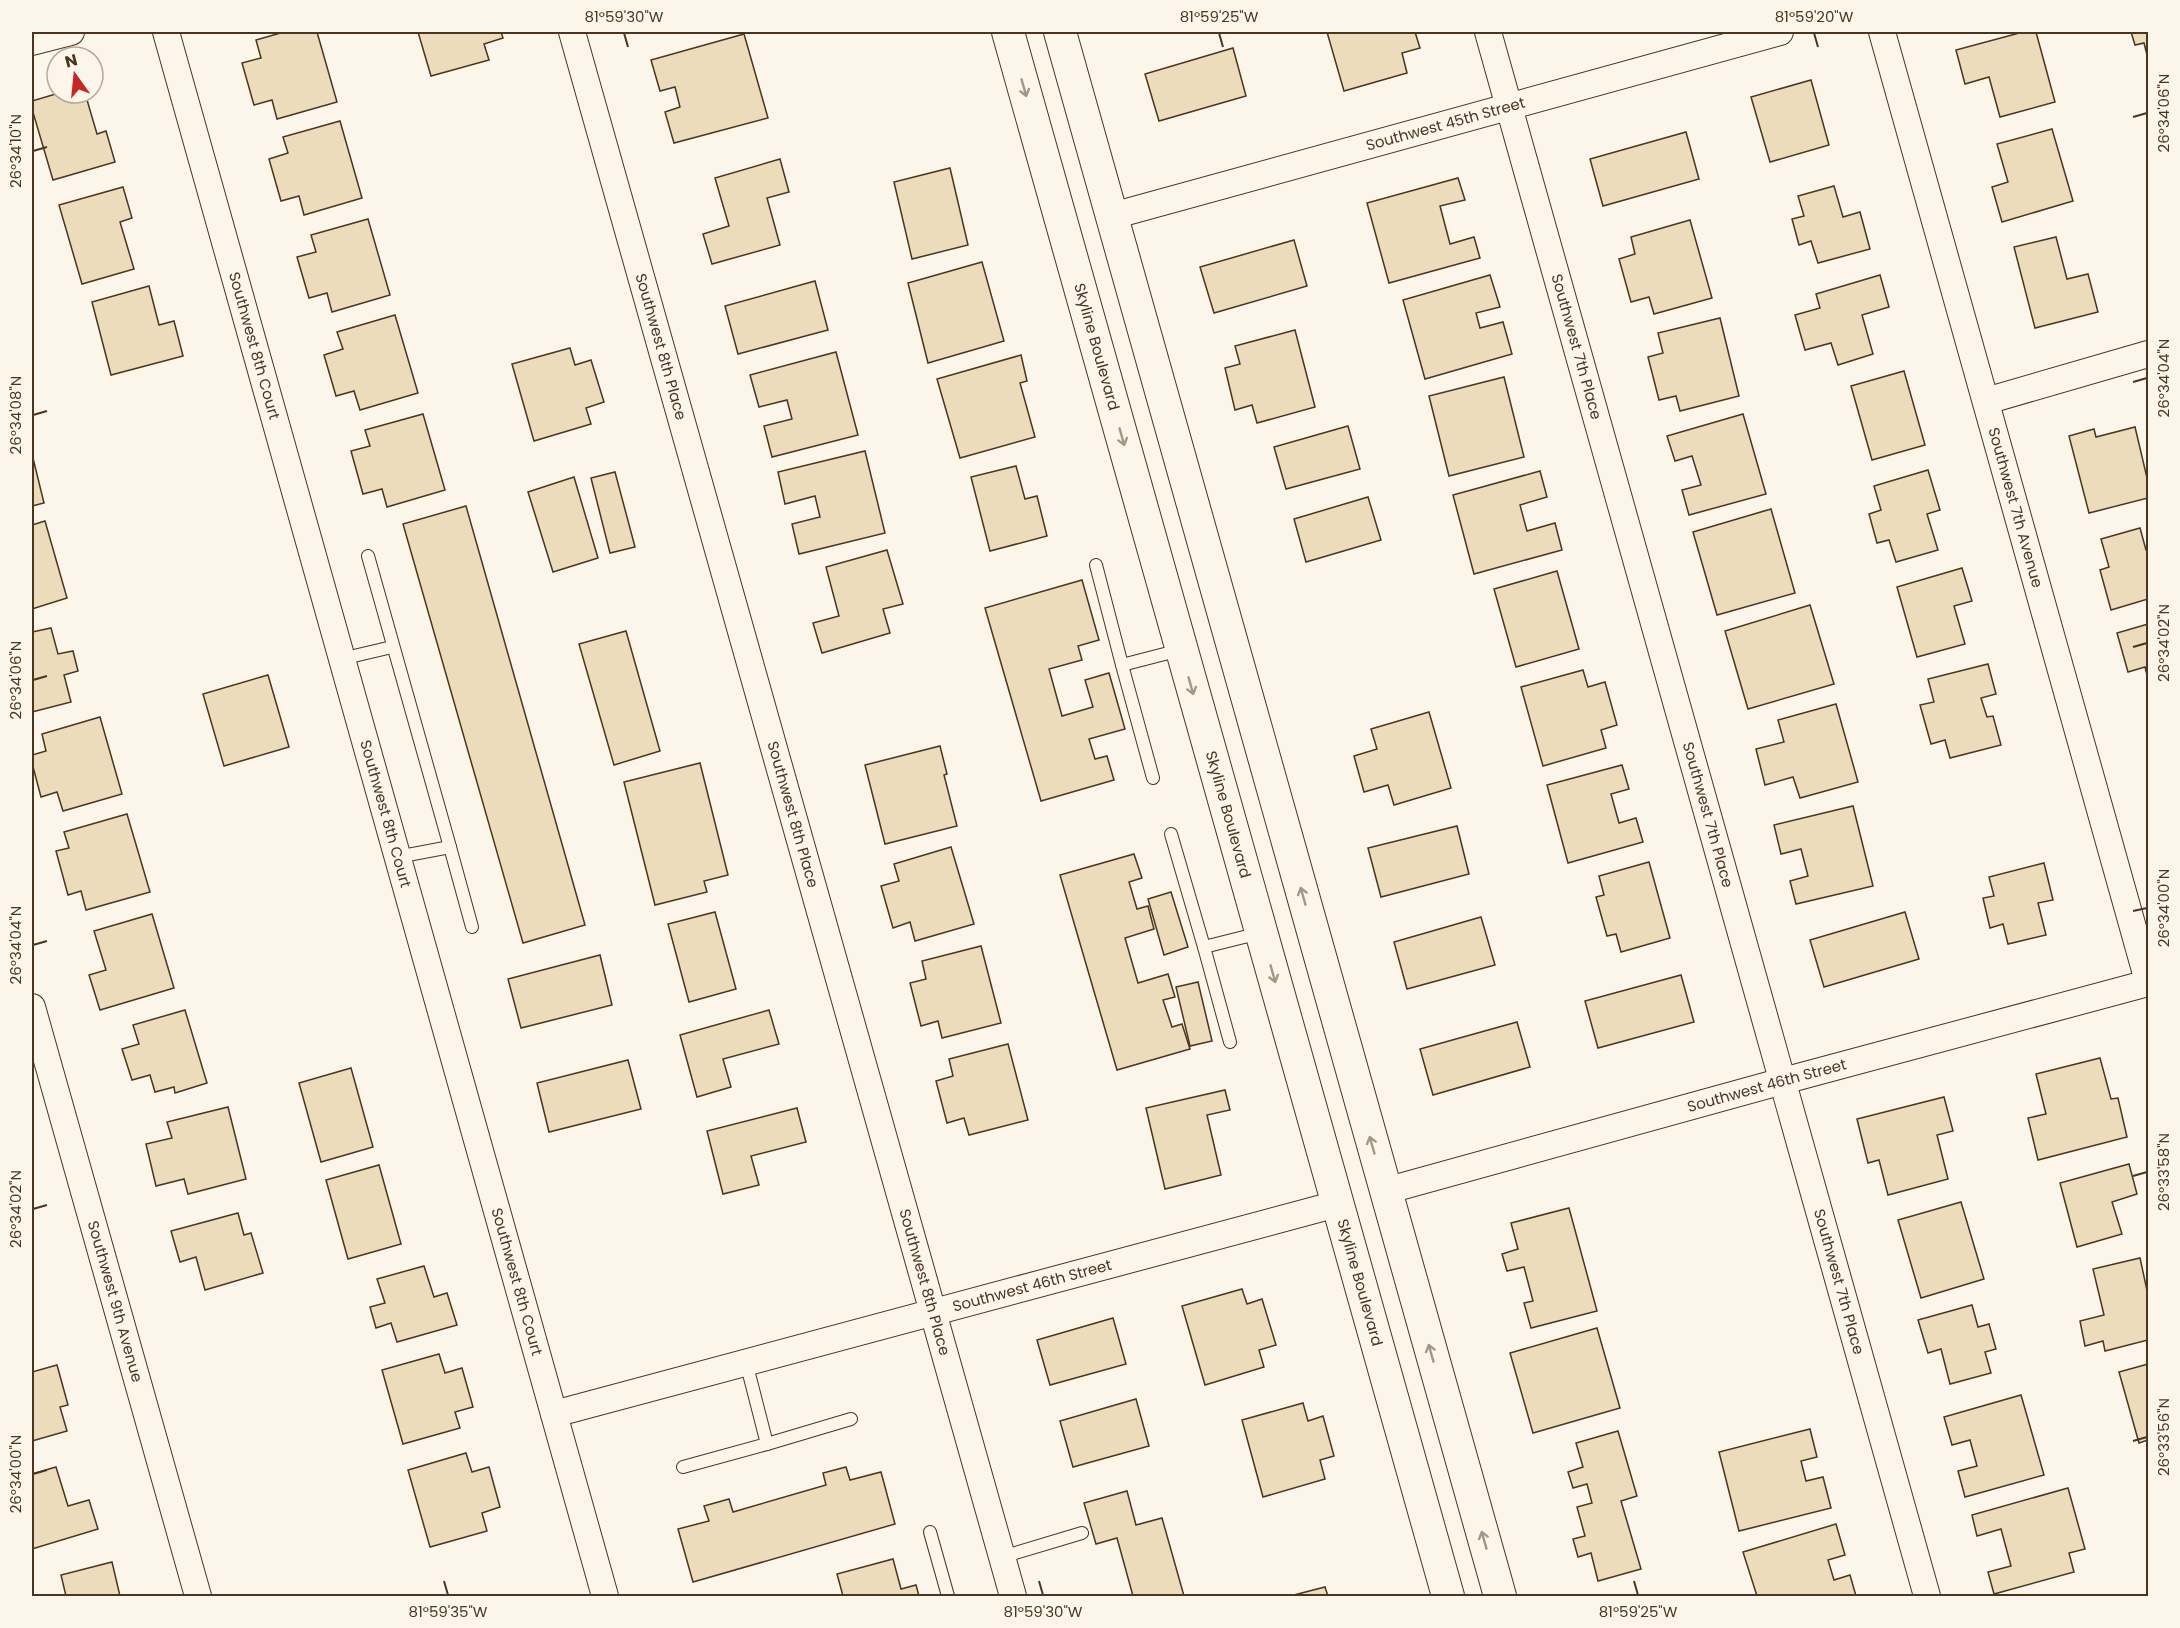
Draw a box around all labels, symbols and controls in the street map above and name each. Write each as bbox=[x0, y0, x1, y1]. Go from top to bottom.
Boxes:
text: 81°59'30"W bbox=[585, 6, 664, 27]
text: 81°59'25"W bbox=[1180, 6, 1259, 27]
text: 81°59'20"W bbox=[1775, 6, 1854, 27]
north arrow bbox=[45, 45, 105, 105]
text: N bbox=[62, 48, 80, 74]
text: 26°34'06"N bbox=[2153, 74, 2174, 152]
one-way arrow bbox=[1019, 78, 1030, 97]
street label: Southwest 45th Street bbox=[1364, 92, 1527, 156]
text: 26°34'10"N bbox=[5, 114, 26, 188]
street label: Southwest 8th Court bbox=[224, 269, 285, 422]
street label: Southwest 8th Place bbox=[631, 271, 692, 422]
street label: Southwest 7th Place bbox=[1546, 272, 1607, 422]
street label: Skyline Boulevard bbox=[1069, 281, 1125, 413]
text: 26°34'04"N bbox=[2153, 339, 2174, 417]
text: 26°34'08"N bbox=[5, 376, 26, 454]
street label: Southwest 7th Avenue bbox=[1983, 425, 2048, 590]
one-way arrow bbox=[1117, 427, 1128, 446]
text: 26°34'02"N bbox=[2153, 604, 2174, 682]
text: 26°34'06"N bbox=[5, 641, 26, 719]
one-way arrow bbox=[1186, 676, 1198, 695]
street label: Southwest 8th Court bbox=[355, 737, 417, 890]
street label: Southwest 8th Place bbox=[762, 739, 824, 890]
street label: Southwest 7th Place bbox=[1678, 739, 1739, 890]
street label: Skyline Boulevard bbox=[1201, 749, 1257, 880]
text: 26°34'00"N bbox=[2153, 869, 2174, 947]
one-way arrow bbox=[1296, 887, 1308, 906]
text: 26°34'04"N bbox=[5, 906, 26, 984]
one-way arrow bbox=[1268, 965, 1279, 984]
street label: Southwest 46th Street bbox=[1685, 1053, 1848, 1117]
text: 26°33'58"N bbox=[2153, 1133, 2174, 1211]
one-way arrow bbox=[1366, 1136, 1377, 1155]
text: 26°34'02"N bbox=[5, 1170, 26, 1248]
street label: Southwest 8th Court bbox=[487, 1205, 548, 1358]
street label: Southwest 8th Place bbox=[894, 1206, 956, 1358]
street label: Southwest 7th Place bbox=[1809, 1206, 1870, 1357]
street label: Skyline Boulevard bbox=[1332, 1216, 1388, 1348]
street label: Southwest 9th Avenue bbox=[83, 1218, 148, 1385]
street label: Southwest 46th Street bbox=[950, 1254, 1114, 1317]
one-way arrow bbox=[1425, 1343, 1436, 1362]
text: 26°33'56"N bbox=[2153, 1398, 2174, 1476]
text: 26°34'00"N bbox=[5, 1435, 26, 1513]
one-way arrow bbox=[1478, 1531, 1489, 1550]
text: 81°59'35"W bbox=[409, 1601, 488, 1622]
text: 81°59'30"W bbox=[1004, 1601, 1083, 1622]
text: 81°59'25"W bbox=[1599, 1601, 1678, 1622]

